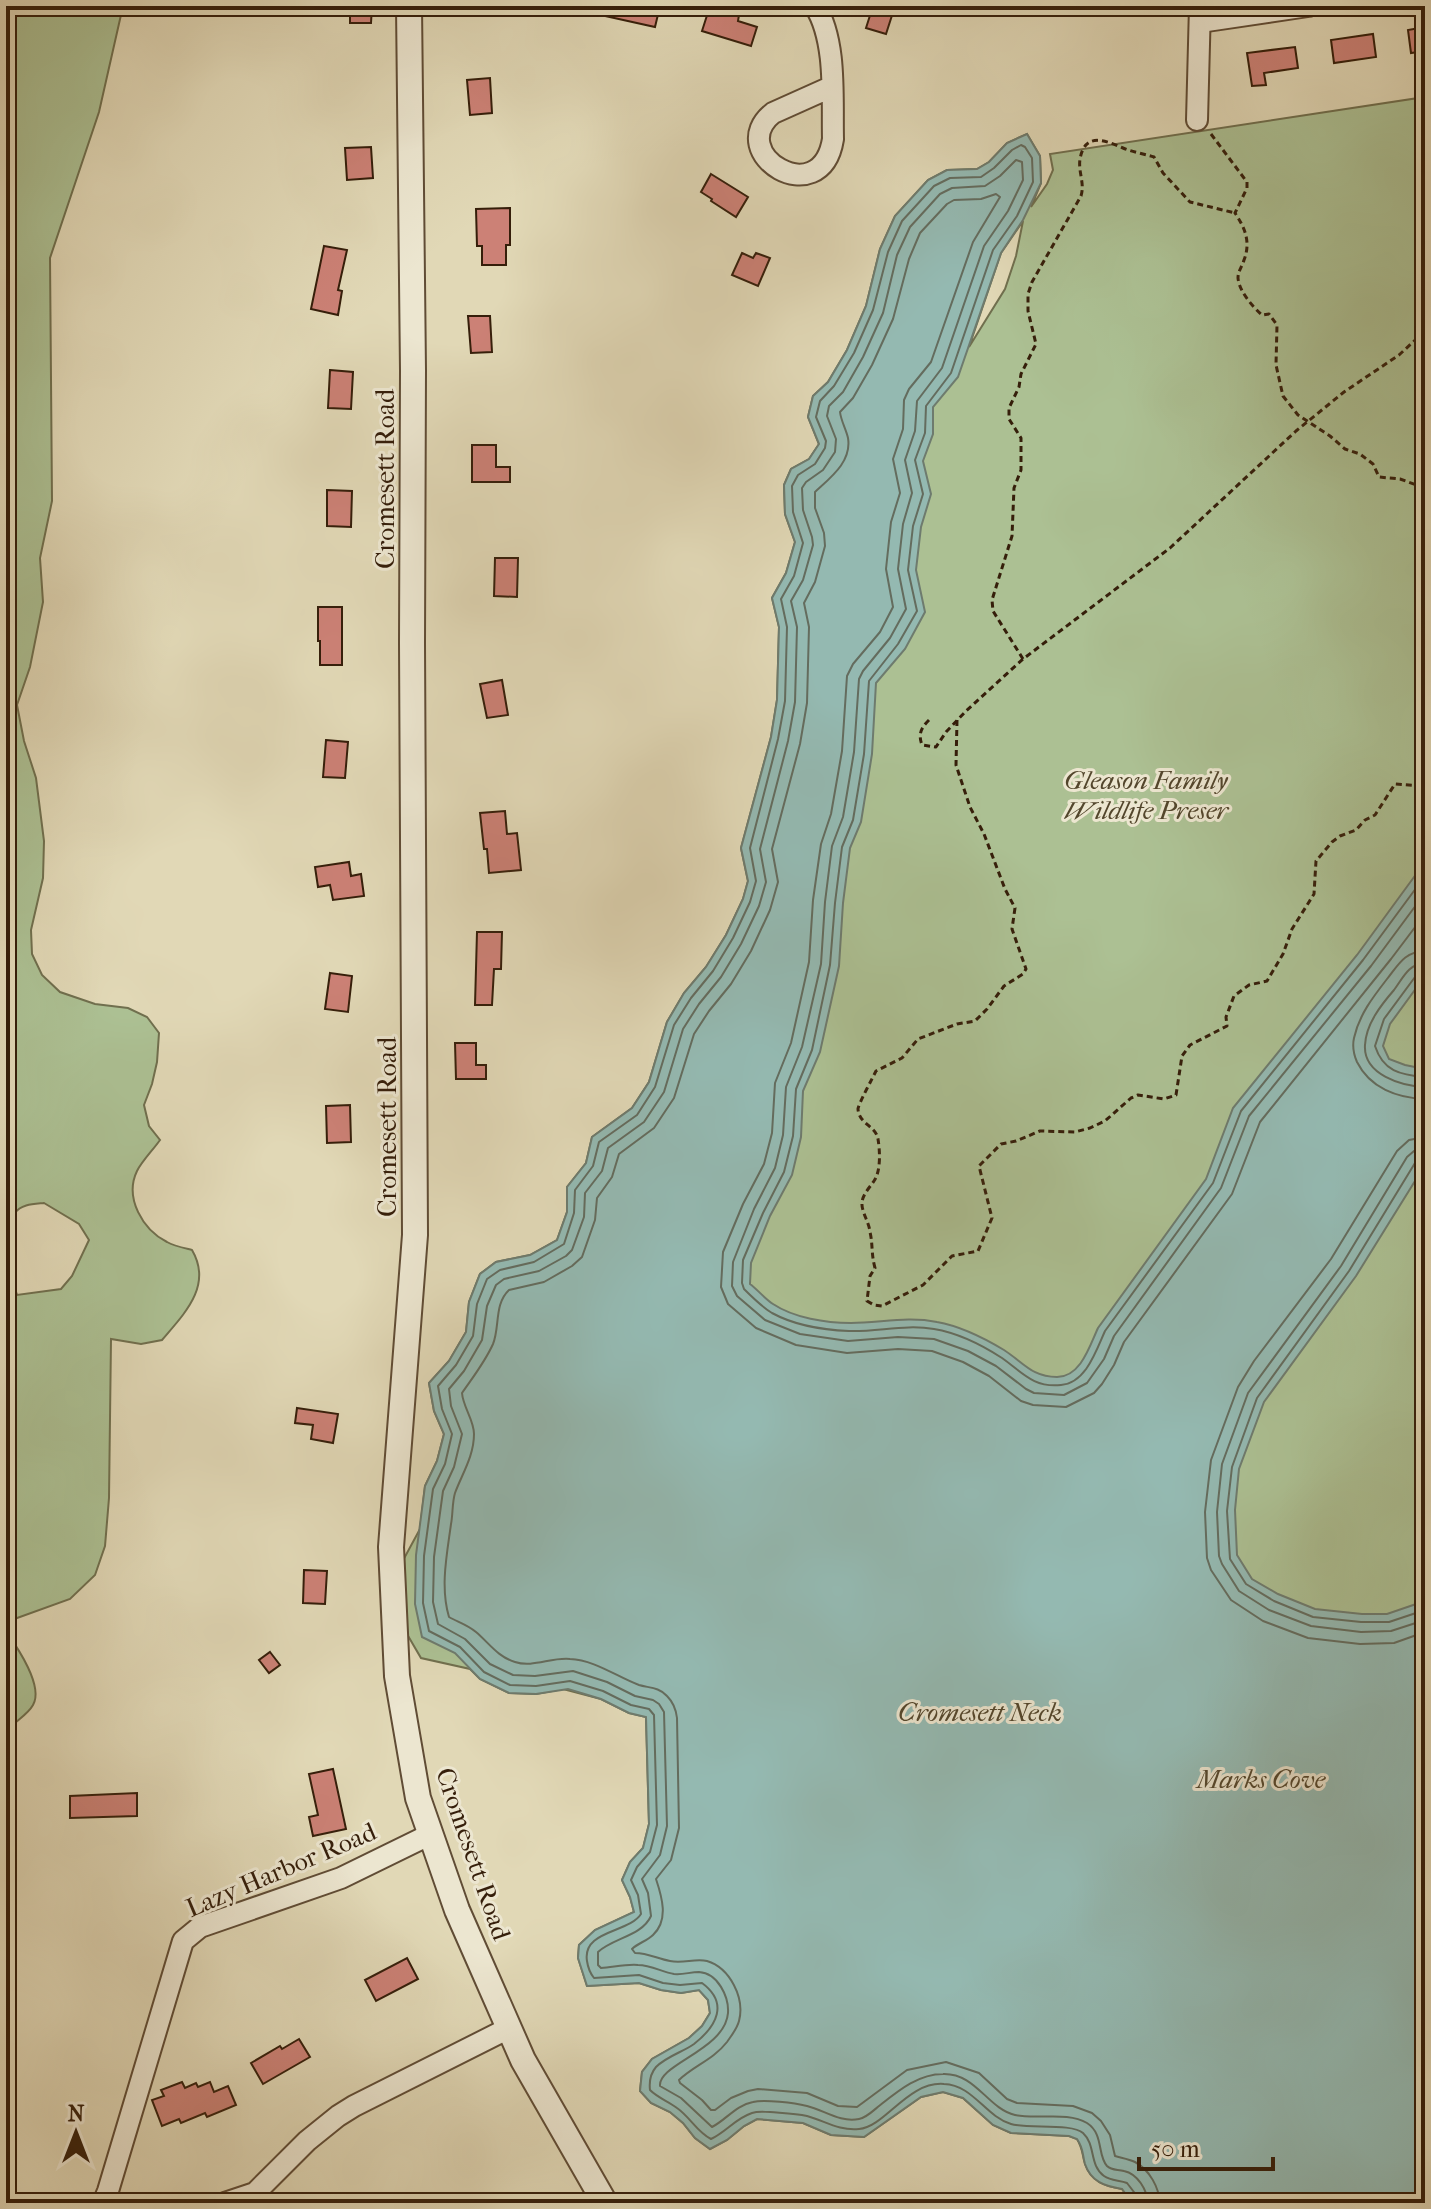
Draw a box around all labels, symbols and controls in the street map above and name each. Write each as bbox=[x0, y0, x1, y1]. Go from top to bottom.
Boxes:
street label: Cromesett Road bbox=[370, 388, 401, 569]
park label: Gleason Family Wildlife Preser bbox=[1064, 765, 1230, 826]
street label: Cromesett Road bbox=[372, 1036, 403, 1217]
park label: Cromesett Neck bbox=[898, 1697, 1062, 1728]
street label: Cromesett Road bbox=[429, 1764, 517, 1945]
park label: Marks Cove bbox=[1195, 1764, 1327, 1795]
street label: Lazy Harbor Road bbox=[181, 1816, 381, 1924]
north arrow bbox=[36, 2093, 116, 2173]
text: N bbox=[68, 2101, 85, 2127]
scale bar bbox=[1139, 2121, 1273, 2171]
text: 50 m bbox=[1151, 2135, 1200, 2163]

